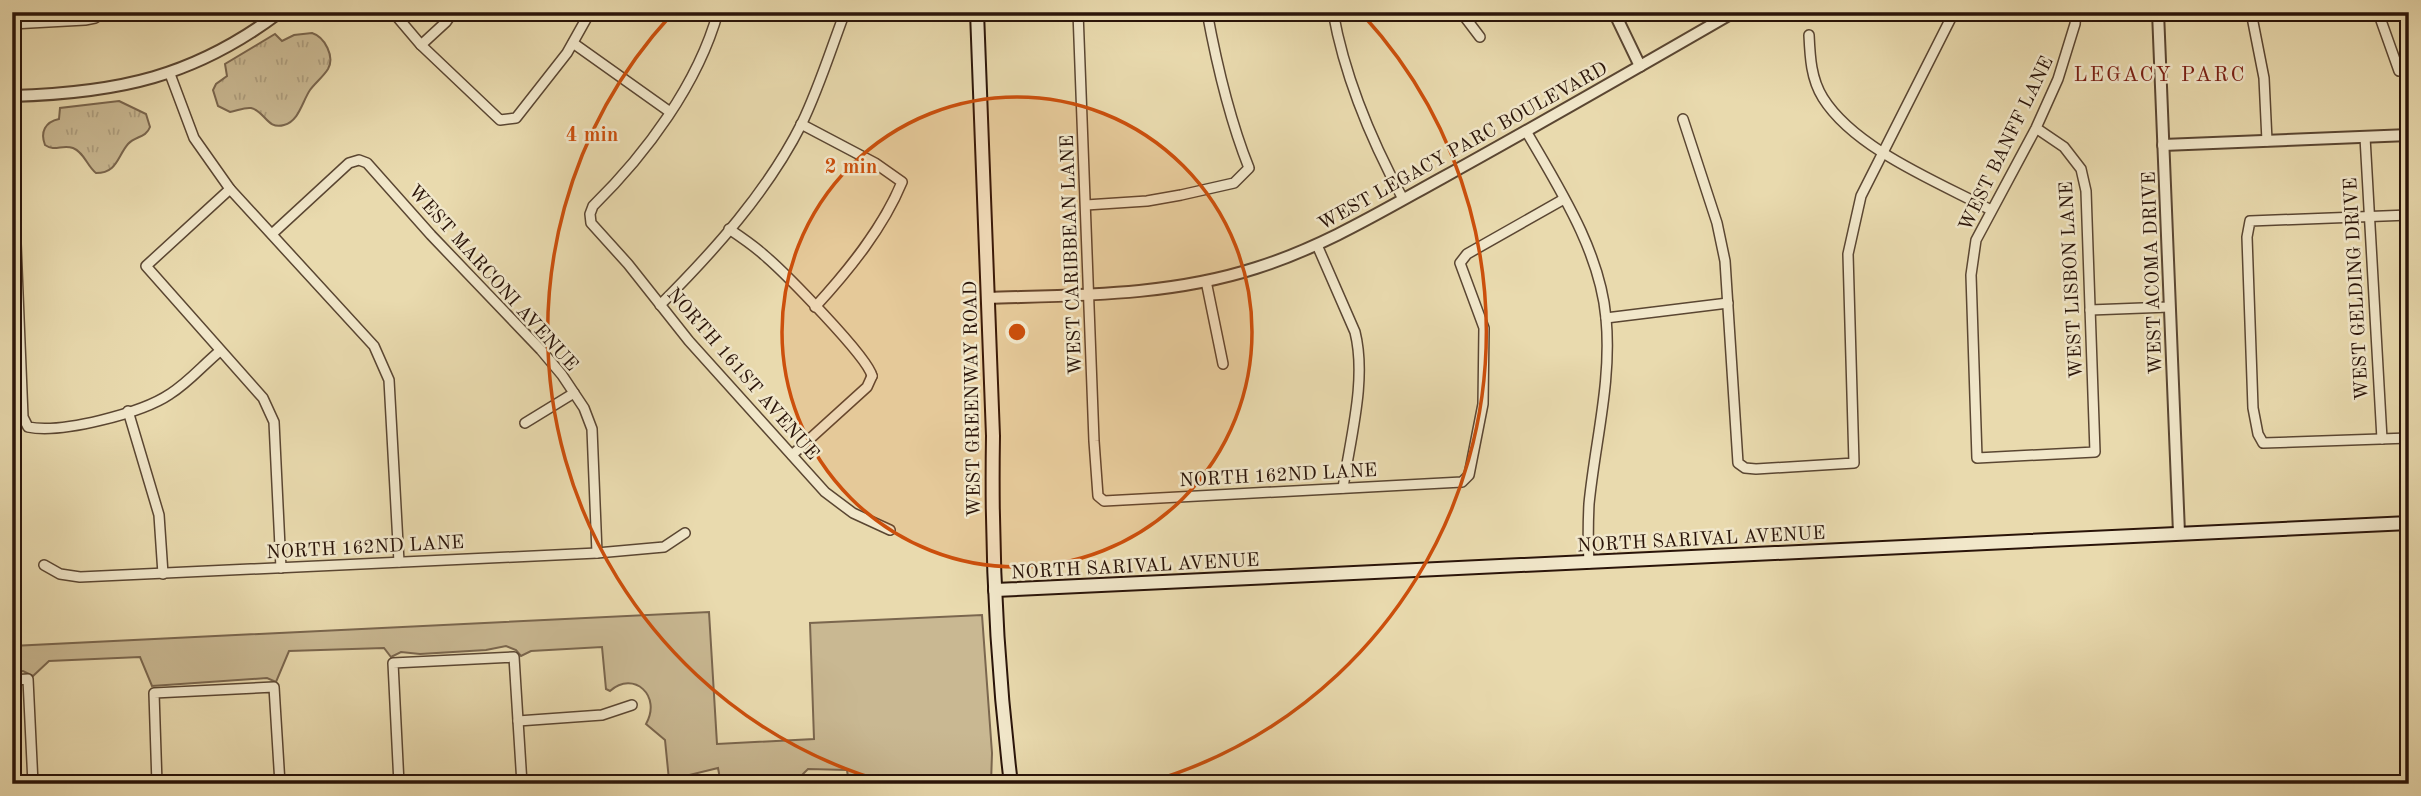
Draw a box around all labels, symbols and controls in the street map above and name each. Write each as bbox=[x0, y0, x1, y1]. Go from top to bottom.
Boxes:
street label: WEST BANFF LANE bbox=[1957, 54, 2058, 234]
street label: WEST LEGACY PARC BOULEVARD bbox=[1315, 59, 1611, 235]
district label: LEGACY PARC bbox=[2073, 65, 2247, 86]
text: 4 min bbox=[566, 125, 618, 146]
street label: WEST CARIBBEAN LANE bbox=[1059, 135, 1086, 375]
text: 2 min bbox=[825, 157, 877, 178]
street label: WEST ACOMA DRIVE bbox=[2140, 171, 2167, 375]
street label: WEST GELDING DRIVE bbox=[2342, 177, 2373, 401]
street label: WEST LISBON LANE bbox=[2058, 181, 2087, 379]
street label: WEST MARCONI AVENUE bbox=[404, 182, 581, 375]
street label: WEST GREENWAY ROAD bbox=[962, 281, 985, 517]
street label: NORTH 161ST AVENUE bbox=[662, 285, 822, 464]
centre of rings bbox=[1005, 320, 1029, 344]
street label: NORTH 162ND LANE bbox=[1179, 462, 1378, 491]
street label: NORTH SARIVAL AVENUE bbox=[1577, 525, 1826, 556]
street label: NORTH 162ND LANE bbox=[266, 534, 465, 563]
street label: NORTH SARIVAL AVENUE bbox=[1011, 552, 1260, 583]

